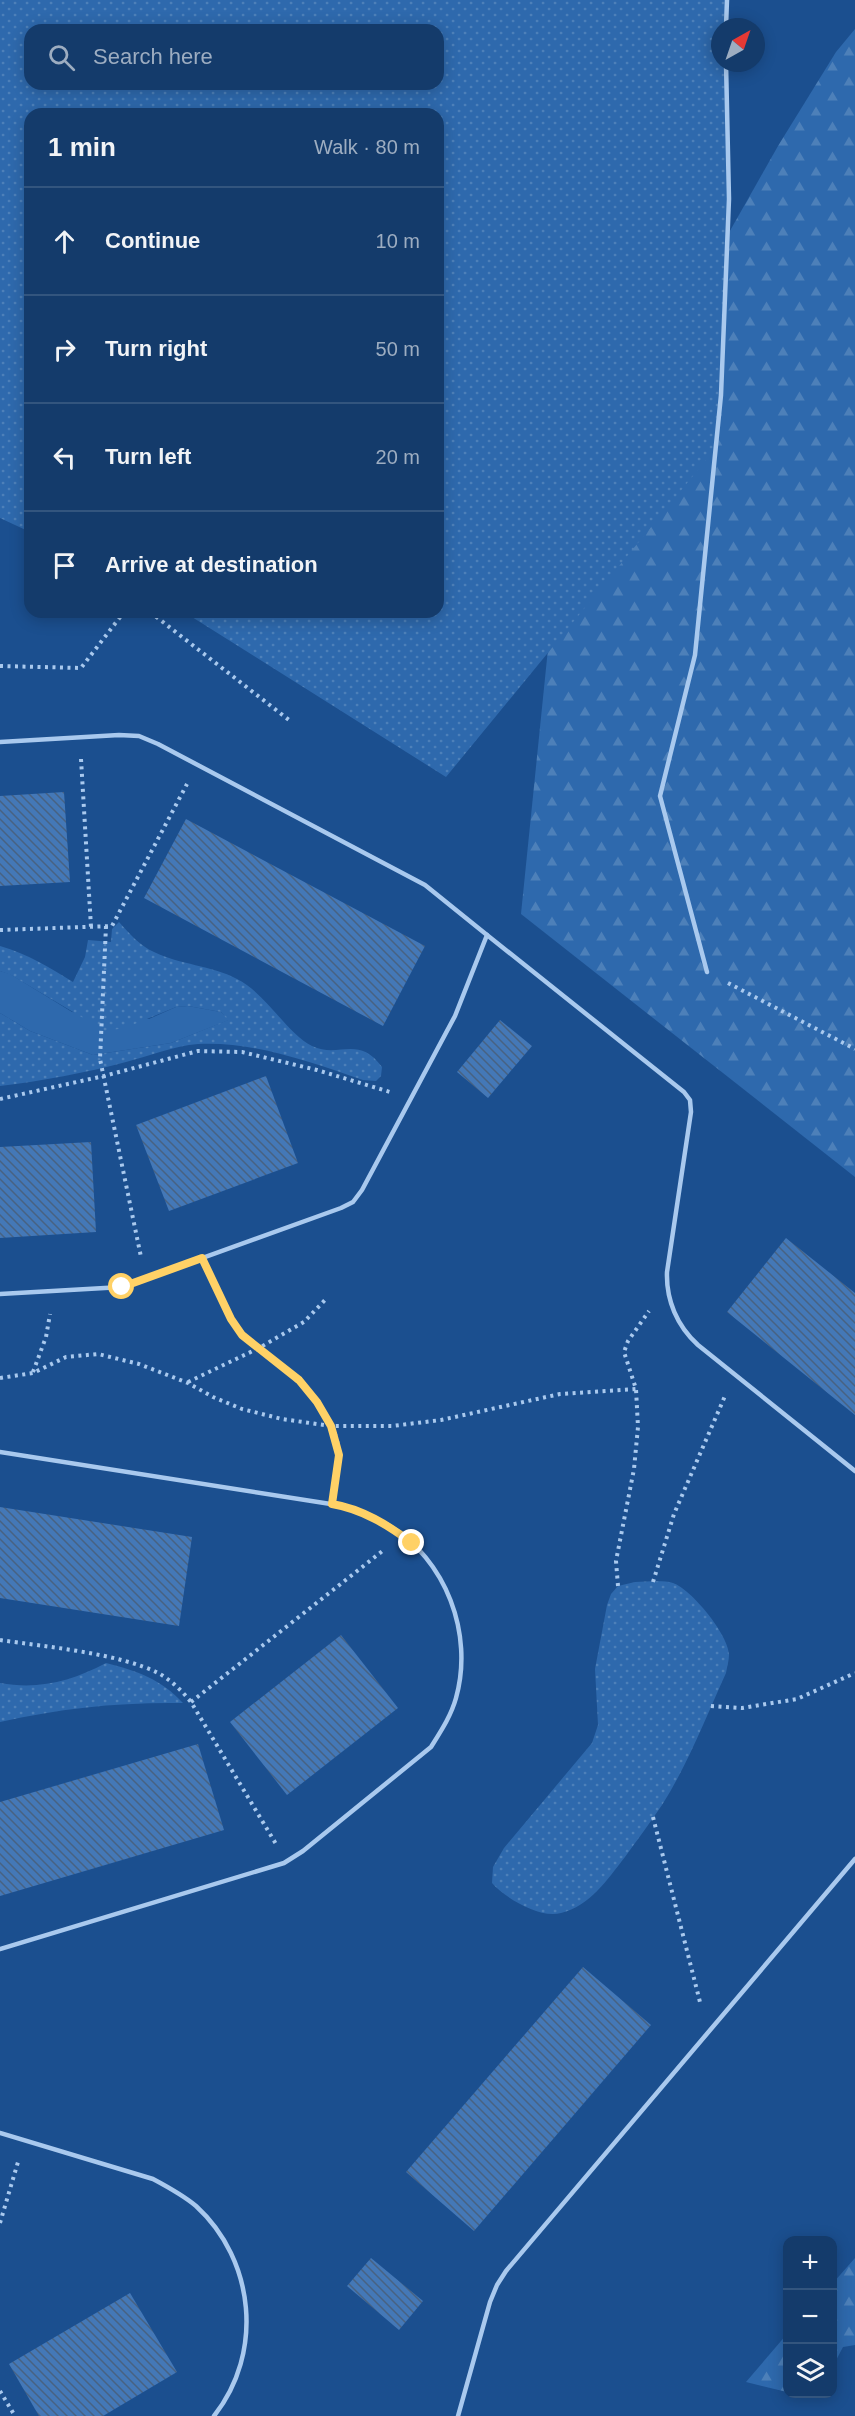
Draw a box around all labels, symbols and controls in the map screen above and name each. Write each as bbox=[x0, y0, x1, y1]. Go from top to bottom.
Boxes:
north arrow bbox=[711, 18, 765, 72]
search box bbox=[24, 24, 444, 90]
icon: search bbox=[45, 41, 78, 74]
text: Search here bbox=[93, 44, 213, 69]
text: 1 min bbox=[48, 132, 116, 162]
text: Walk · 80 m bbox=[314, 136, 420, 158]
icon: ahead bbox=[48, 225, 81, 258]
text: Continue bbox=[105, 228, 200, 253]
text: 10 m bbox=[376, 230, 420, 252]
icon: right bbox=[48, 333, 81, 366]
text: Turn right bbox=[105, 336, 207, 361]
text: 50 m bbox=[376, 338, 420, 360]
icon: left bbox=[48, 441, 81, 474]
text: Turn left bbox=[105, 444, 191, 469]
text: 20 m bbox=[376, 446, 420, 468]
icon: arrive bbox=[48, 549, 81, 582]
text: Arrive at destination bbox=[105, 552, 318, 577]
route start bbox=[108, 1273, 134, 1299]
route end bbox=[398, 1529, 424, 1555]
map controls bbox=[783, 2236, 837, 2398]
button: + bbox=[783, 2236, 837, 2290]
button: − bbox=[783, 2290, 837, 2344]
button: layers bbox=[783, 2344, 837, 2398]

